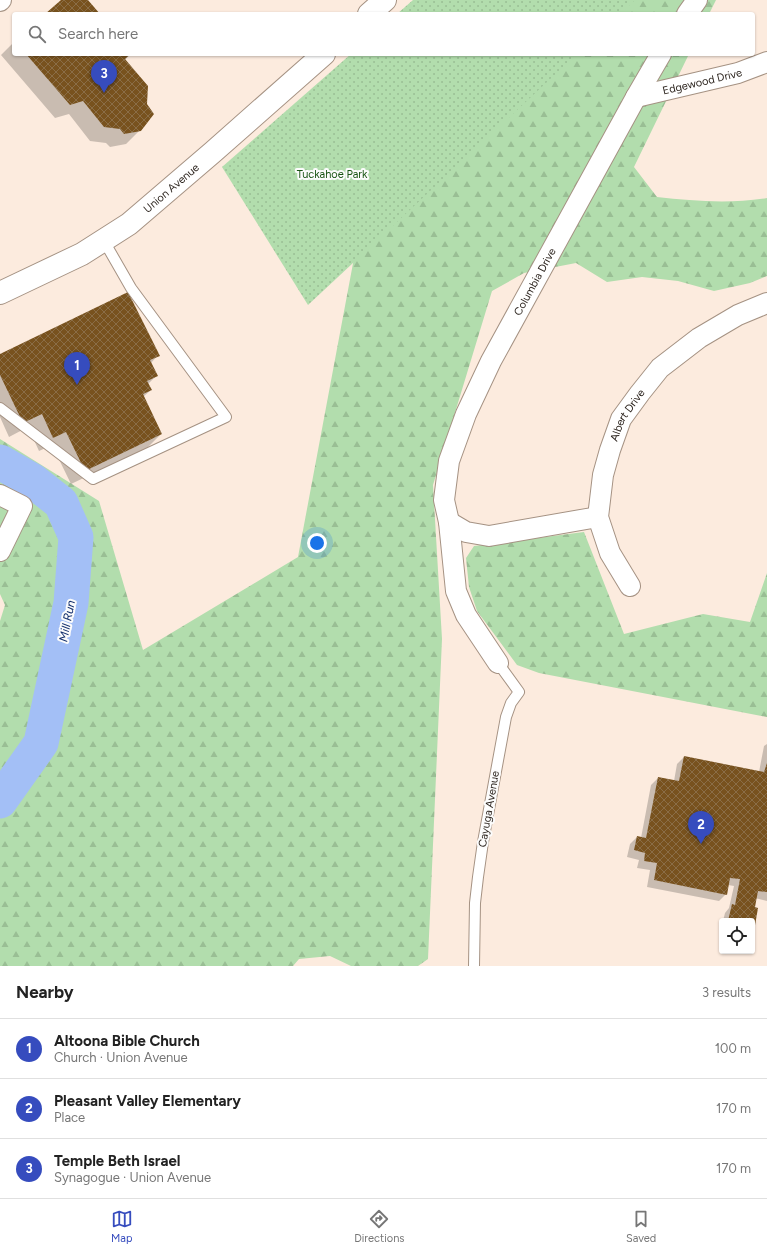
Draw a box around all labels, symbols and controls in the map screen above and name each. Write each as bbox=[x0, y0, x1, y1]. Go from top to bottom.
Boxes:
search box bbox=[12, 12, 755, 56]
icon: search bbox=[26, 23, 48, 45]
text: Search here bbox=[58, 25, 138, 43]
pin: 3 bbox=[91, 60, 117, 93]
street label: Edgewood Drive bbox=[661, 66, 744, 97]
street label: Union Avenue bbox=[141, 161, 202, 215]
park label: Tuckahoe Park bbox=[297, 168, 368, 181]
street label: Columbia Drive bbox=[511, 246, 558, 318]
pin: 1 bbox=[64, 352, 90, 385]
street label: Albert Drive bbox=[607, 386, 647, 443]
your location bbox=[307, 533, 327, 553]
water label: Mill Run bbox=[56, 599, 78, 643]
street label: Cayuga Avenue bbox=[476, 770, 502, 848]
pin: 2 bbox=[688, 811, 714, 844]
map controls bbox=[719, 918, 755, 954]
button: locate bbox=[719, 918, 755, 954]
text: Nearby bbox=[16, 982, 74, 1002]
text: 3 results bbox=[702, 985, 751, 1000]
text: Altoona Bible Church bbox=[54, 1032, 200, 1050]
text: 1 bbox=[26, 1041, 32, 1056]
text: 100 m bbox=[715, 1041, 751, 1056]
text: Church · Union Avenue bbox=[54, 1050, 188, 1065]
text: Pleasant Valley Elementary bbox=[54, 1092, 241, 1110]
text: 2 bbox=[25, 1101, 33, 1116]
text: 170 m bbox=[716, 1101, 751, 1116]
text: Place bbox=[54, 1110, 85, 1125]
text: Temple Beth Israel bbox=[54, 1152, 180, 1170]
text: 3 bbox=[25, 1161, 33, 1176]
text: 170 m bbox=[716, 1161, 751, 1176]
text: Synagogue · Union Avenue bbox=[54, 1170, 211, 1185]
tab: Map bbox=[111, 1208, 133, 1245]
tab: Directions bbox=[354, 1208, 404, 1245]
tab: Saved bbox=[626, 1208, 656, 1245]

